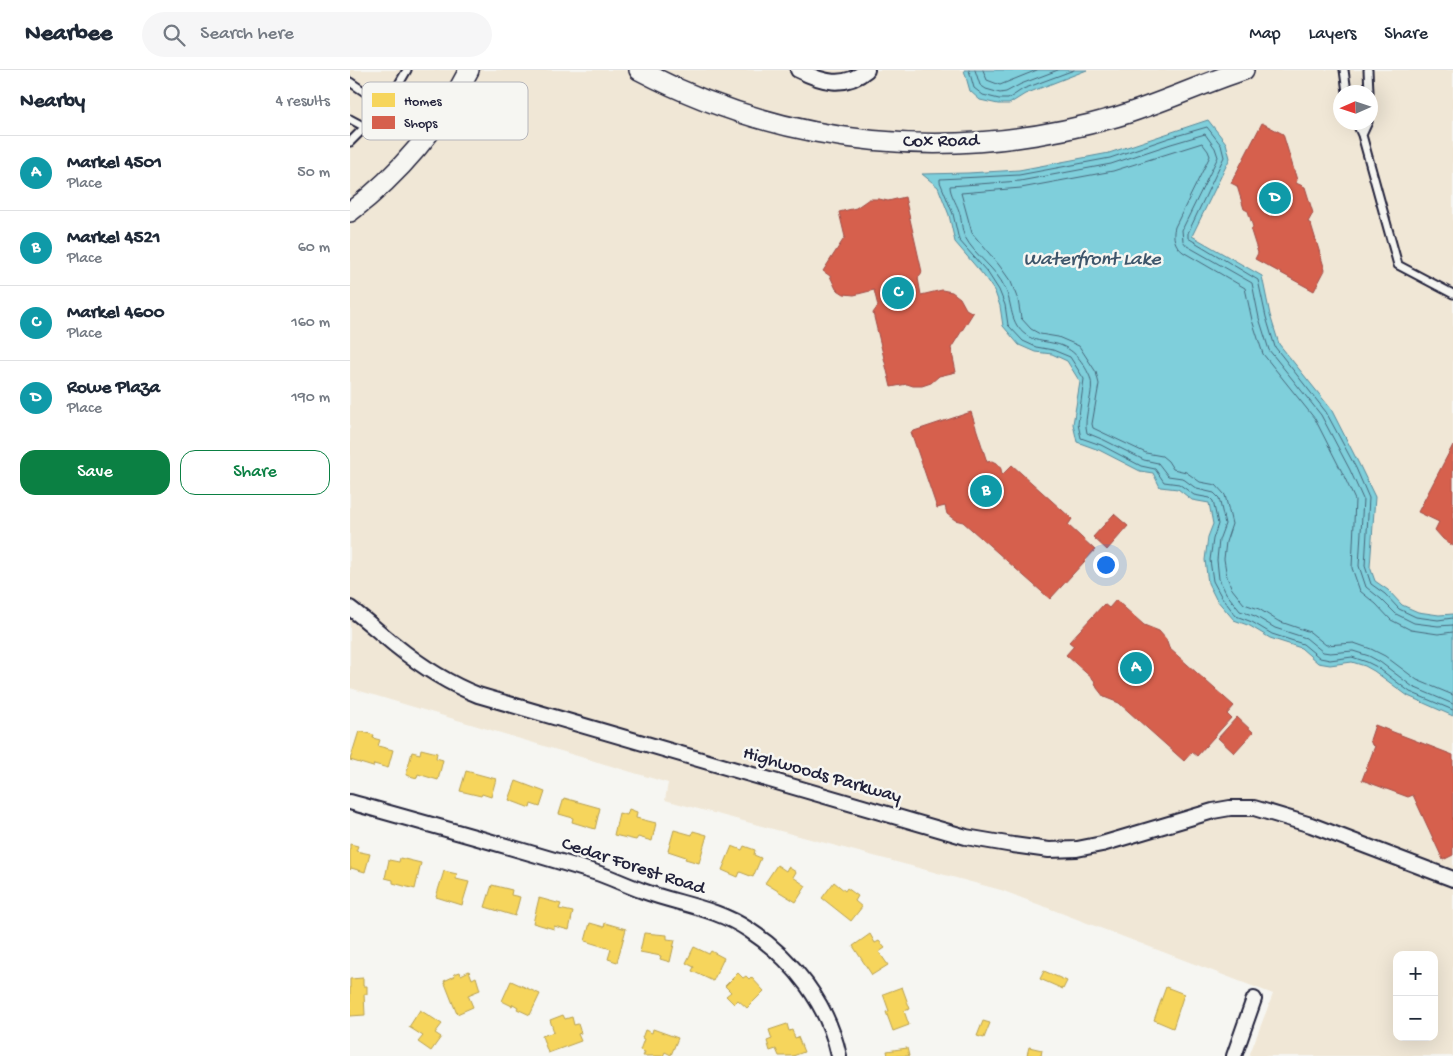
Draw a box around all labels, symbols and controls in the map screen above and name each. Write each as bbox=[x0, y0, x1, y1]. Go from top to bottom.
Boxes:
search box bbox=[142, 12, 492, 57]
text: Nearbee bbox=[25, 20, 112, 49]
icon: search bbox=[160, 21, 188, 49]
text: Search here bbox=[200, 23, 294, 46]
text: Map bbox=[1249, 24, 1281, 45]
text: Layers bbox=[1309, 24, 1356, 45]
text: Share bbox=[1384, 24, 1428, 45]
legend bbox=[362, 82, 528, 140]
north arrow bbox=[1333, 85, 1378, 130]
text: Nearby bbox=[20, 90, 85, 115]
text: 4 results bbox=[275, 93, 330, 112]
text: Homes bbox=[404, 94, 442, 111]
text: Shops bbox=[404, 116, 438, 133]
street label: Cox Road bbox=[903, 130, 981, 154]
text: Markel 4501 bbox=[67, 152, 162, 175]
text: A bbox=[31, 164, 41, 183]
text: 50 m bbox=[297, 164, 330, 183]
text: Place bbox=[67, 175, 102, 194]
pin: D bbox=[1259, 179, 1291, 217]
text: Markel 4521 bbox=[67, 227, 160, 250]
text: B bbox=[32, 239, 40, 258]
text: 60 m bbox=[298, 239, 330, 258]
water label: Waterfront Lake bbox=[1023, 249, 1161, 272]
text: Place bbox=[67, 250, 102, 269]
pin: C bbox=[882, 274, 914, 312]
text: Markel 4600 bbox=[67, 302, 165, 325]
text: C bbox=[32, 314, 40, 333]
text: 160 m bbox=[291, 314, 330, 333]
text: Place bbox=[67, 325, 102, 344]
text: Rowe Plaza bbox=[67, 377, 160, 400]
text: D bbox=[31, 389, 41, 408]
text: 190 m bbox=[291, 389, 330, 408]
text: Place bbox=[67, 400, 102, 419]
button: Save bbox=[20, 450, 170, 495]
button: Share bbox=[180, 450, 330, 495]
pin: B bbox=[970, 472, 1002, 510]
your location bbox=[1093, 552, 1119, 578]
pin: A bbox=[1120, 649, 1152, 687]
street label: Highwoods Parkway bbox=[740, 742, 905, 810]
street label: Cedar Forest Road bbox=[558, 833, 710, 902]
map controls bbox=[1393, 951, 1438, 1041]
button: + bbox=[1393, 951, 1438, 996]
button: − bbox=[1393, 996, 1438, 1041]

